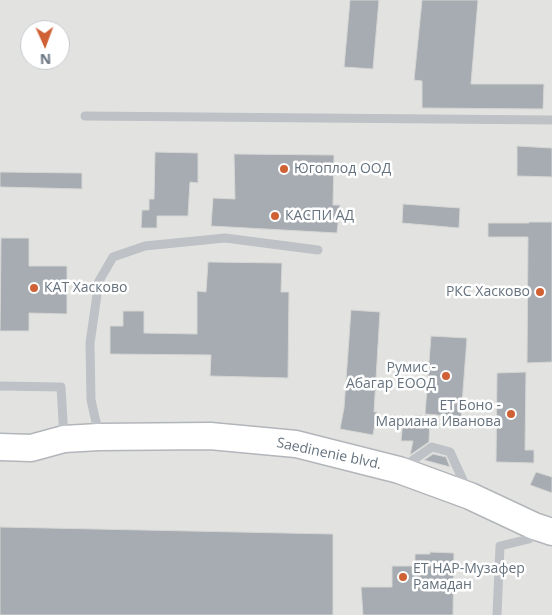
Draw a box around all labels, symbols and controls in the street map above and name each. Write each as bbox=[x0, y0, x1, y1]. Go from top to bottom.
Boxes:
north arrow bbox=[20, 20, 70, 70]
text: N bbox=[39, 50, 52, 69]
place label: Югоплод ООД bbox=[294, 161, 391, 177]
marker: Югоплод ООД bbox=[278, 163, 290, 175]
place label: КАСПИ АД bbox=[285, 208, 354, 224]
marker: КАСПИ АД bbox=[269, 210, 281, 222]
place label: КАТ Хасково bbox=[44, 280, 127, 296]
marker: КАТ Хасково bbox=[28, 282, 40, 294]
place label: РКС Хасково bbox=[446, 284, 530, 300]
marker: РКС Хасково bbox=[534, 286, 546, 298]
place label: Румис - Абагар ЕООД bbox=[346, 360, 436, 392]
marker: Румис - Абагар ЕООД bbox=[440, 370, 452, 382]
place label: ЕТ Боно - Мариана Иванова bbox=[376, 398, 501, 431]
marker: ЕТ Боно - Мариана Иванова bbox=[505, 408, 517, 420]
street label: Saedinenie blvd. bbox=[275, 435, 383, 473]
place label: ЕТ НАР-Музафер Рамадан bbox=[413, 561, 525, 594]
marker: ЕТ НАР-Музафер Рамадан bbox=[397, 571, 409, 583]

